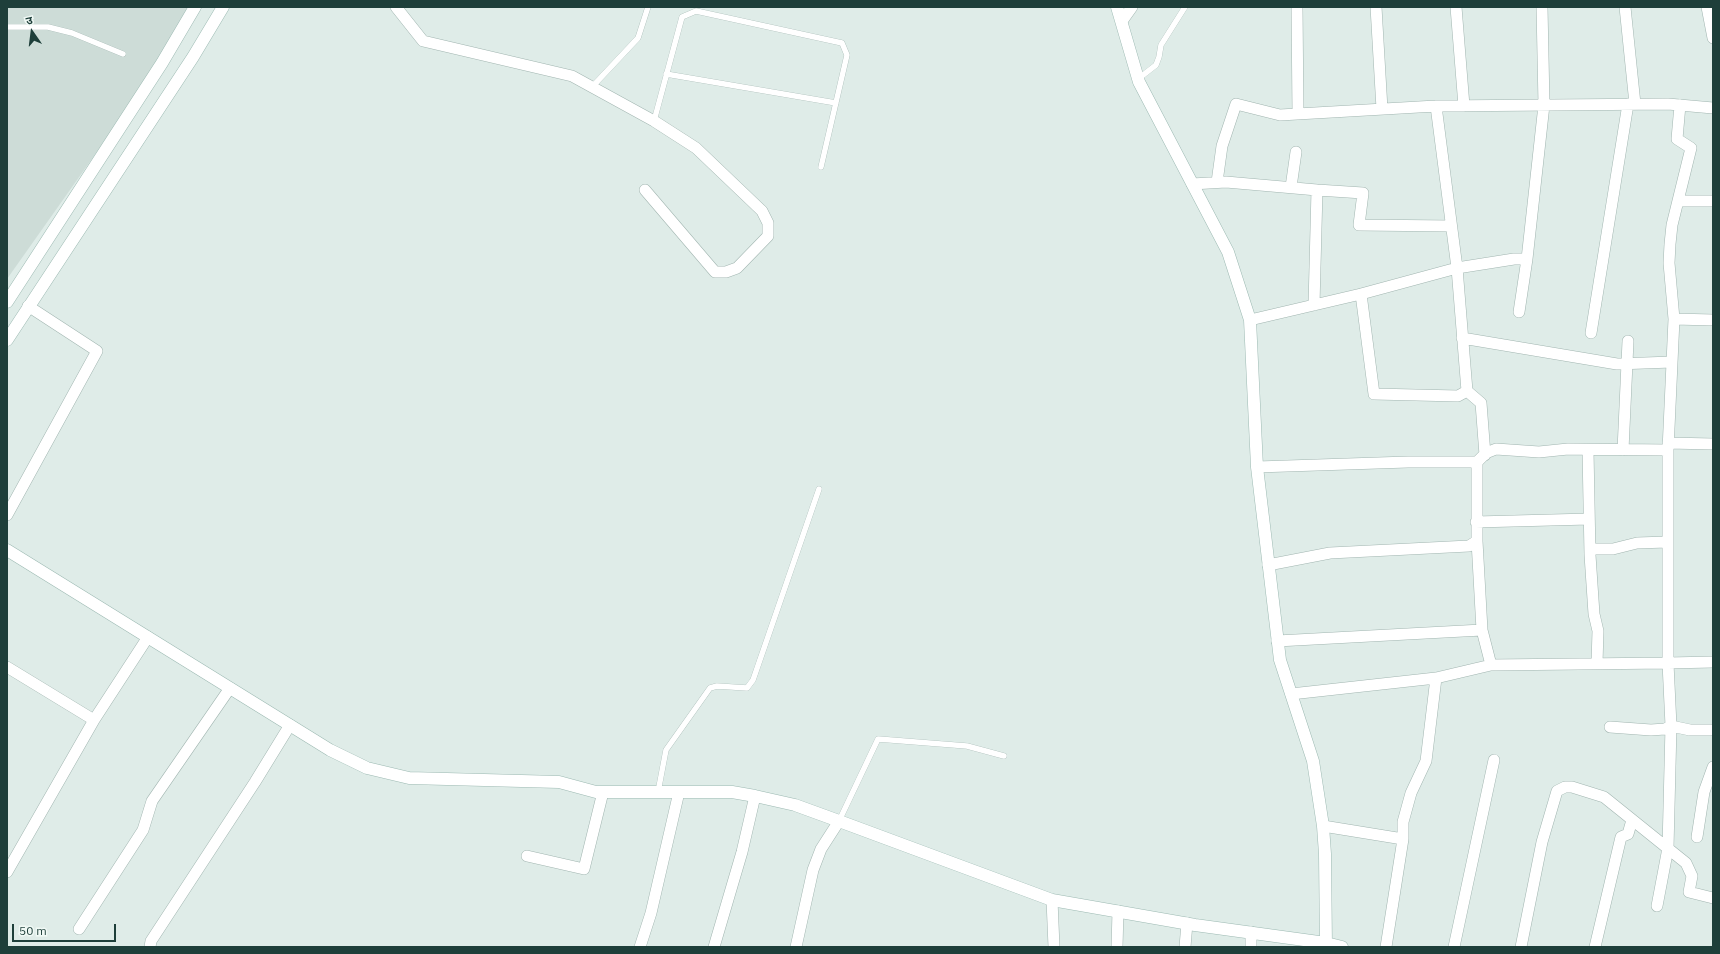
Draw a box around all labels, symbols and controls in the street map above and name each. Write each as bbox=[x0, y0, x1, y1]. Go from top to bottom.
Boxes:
north arrow bbox=[12, 12, 52, 52]
text: उ bbox=[24, 13, 34, 28]
scale bar bbox=[14, 916, 118, 942]
text: 50 m bbox=[19, 923, 47, 938]

